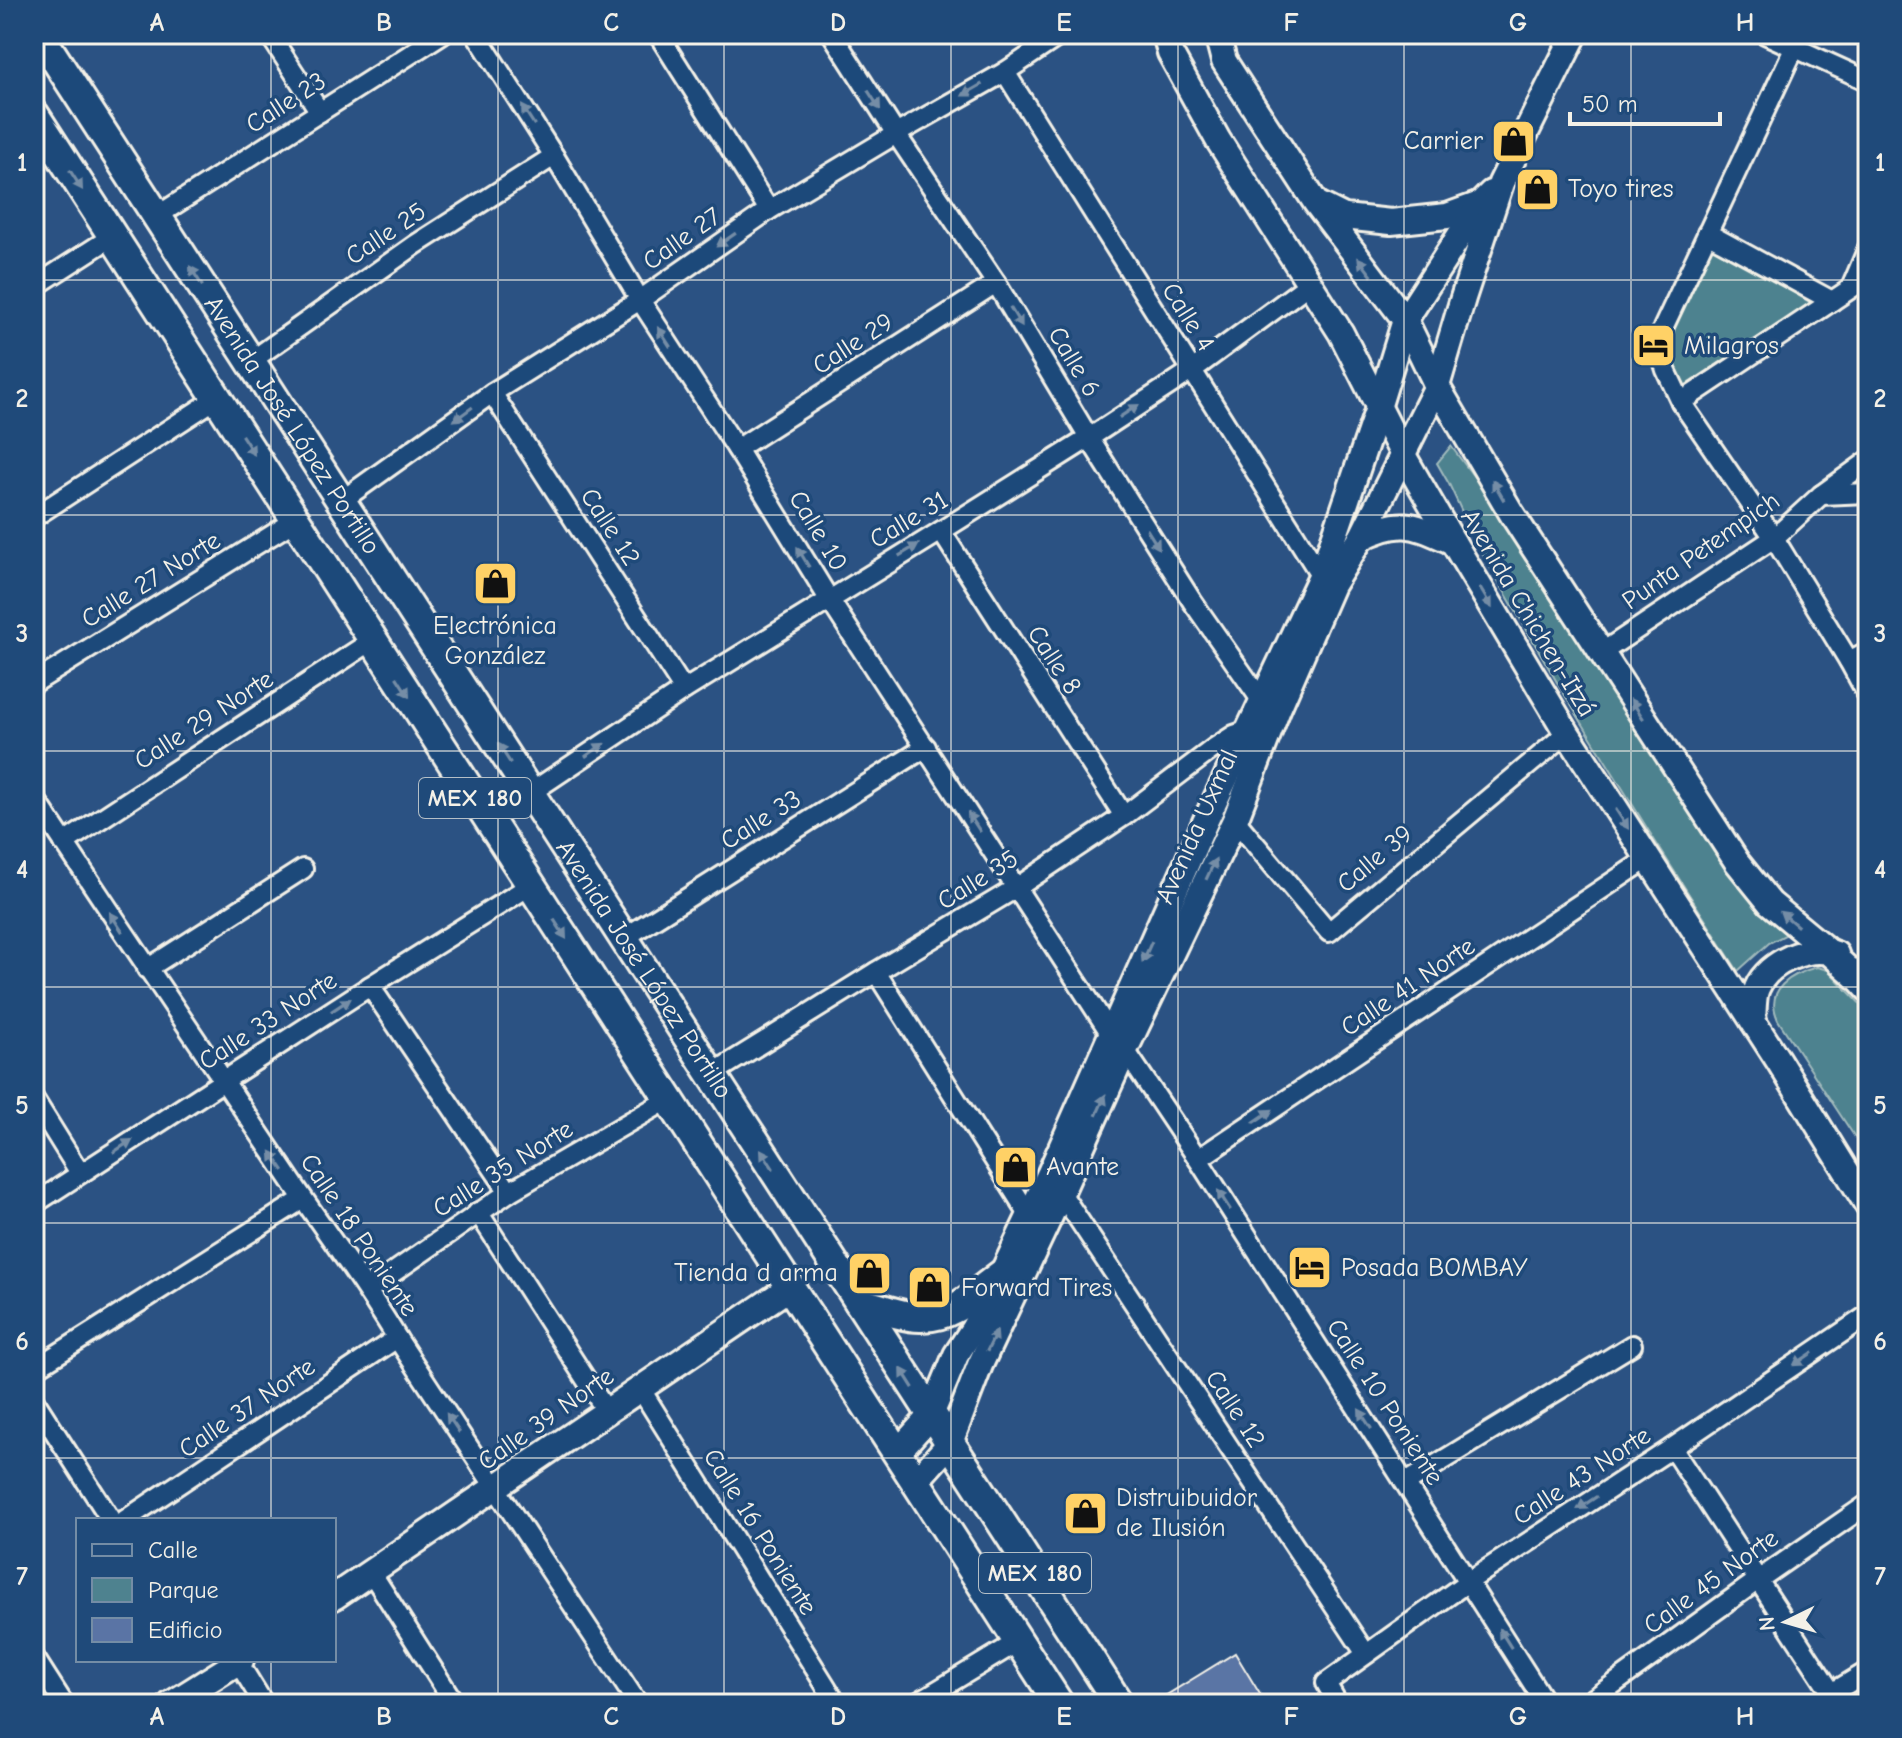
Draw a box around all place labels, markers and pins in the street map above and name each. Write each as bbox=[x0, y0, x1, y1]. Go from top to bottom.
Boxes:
shop icon: Carrier bbox=[1490, 117, 1538, 165]
place label: Carrier bbox=[1404, 126, 1484, 156]
shop icon: Toyo tires bbox=[1513, 165, 1561, 213]
place label: Toyo tires bbox=[1568, 174, 1673, 204]
hotel icon: Milagros bbox=[1629, 322, 1677, 370]
place label: Milagros bbox=[1684, 331, 1779, 361]
shop icon: Electrónica González bbox=[471, 559, 519, 607]
place label: Electrónica González bbox=[433, 611, 557, 671]
shop icon: Avante bbox=[991, 1143, 1039, 1191]
place label: Avante bbox=[1046, 1152, 1119, 1182]
hotel icon: Posada BOMBAY bbox=[1286, 1244, 1334, 1292]
shop icon: Tienda d arma bbox=[845, 1249, 893, 1297]
place label: Posada BOMBAY bbox=[1341, 1253, 1528, 1283]
place label: Tienda d arma bbox=[674, 1258, 838, 1288]
shop icon: Forward Tires bbox=[906, 1264, 954, 1312]
place label: Forward Tires bbox=[961, 1273, 1112, 1303]
place label: Distruibuidor de Ilusión bbox=[1116, 1483, 1258, 1543]
shop icon: Distruibuidor de Ilusión bbox=[1061, 1489, 1109, 1537]

